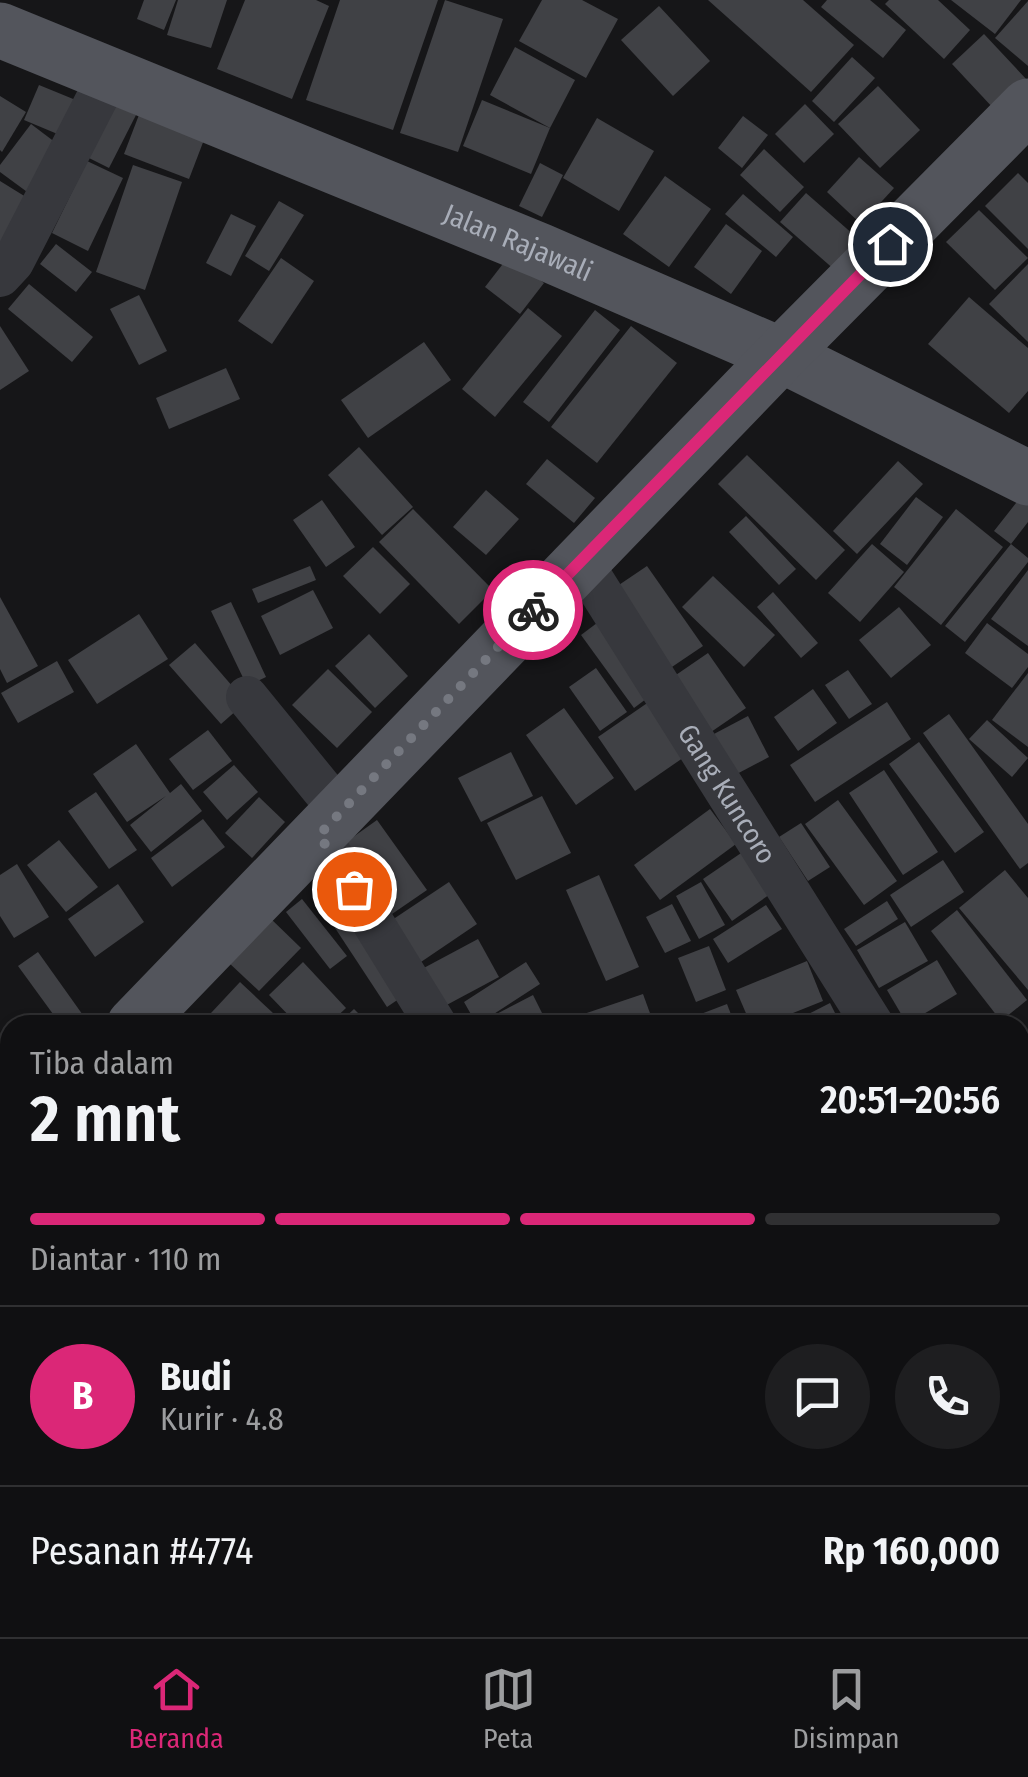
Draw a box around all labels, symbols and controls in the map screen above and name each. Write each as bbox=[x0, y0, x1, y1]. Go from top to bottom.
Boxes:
street label: Jalan Rajawali bbox=[439, 197, 598, 288]
pin bbox=[848, 202, 933, 287]
icon: home bbox=[863, 217, 918, 272]
courier bbox=[483, 560, 583, 660]
icon: bike bbox=[506, 583, 561, 638]
street label: Gang Kuncoro bbox=[671, 718, 783, 870]
pin bbox=[312, 847, 397, 932]
icon: bag bbox=[327, 862, 382, 917]
text: Tiba dalam bbox=[30, 1044, 174, 1082]
text: 20:51–20:56 bbox=[820, 1077, 1000, 1123]
text: 2 mnt bbox=[30, 1080, 180, 1158]
text: Diantar · 110 m bbox=[30, 1240, 221, 1278]
button: chat bbox=[765, 1344, 870, 1449]
button: phone bbox=[895, 1344, 1000, 1449]
text: Budi bbox=[160, 1354, 232, 1400]
text: B bbox=[72, 1373, 93, 1419]
text: Kurir · 4.8 bbox=[160, 1400, 284, 1438]
text: Pesanan #4774 bbox=[30, 1528, 253, 1574]
text: Rp 160,000 bbox=[823, 1528, 1000, 1574]
tab: Beranda bbox=[128, 1662, 224, 1755]
tab: Peta bbox=[481, 1662, 536, 1755]
tab: Disimpan bbox=[793, 1662, 900, 1755]

